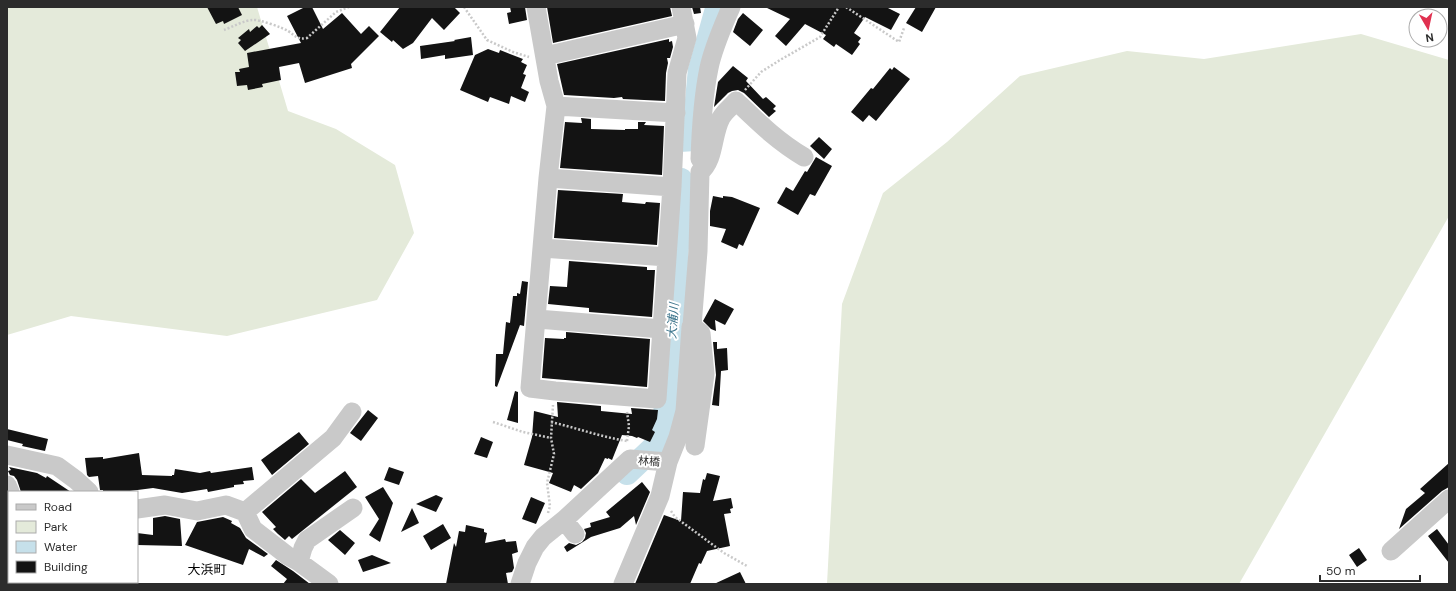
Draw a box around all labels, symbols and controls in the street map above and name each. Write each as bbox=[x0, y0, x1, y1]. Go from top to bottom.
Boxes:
north arrow bbox=[1408, 8, 1448, 48]
text: N bbox=[1425, 30, 1435, 45]
water label: 大浦川 bbox=[664, 300, 682, 340]
street label: 林橋 bbox=[638, 453, 660, 469]
legend bbox=[8, 491, 138, 583]
text: Road bbox=[44, 499, 72, 515]
text: Park bbox=[44, 519, 68, 535]
text: Water bbox=[44, 539, 78, 555]
scale bar bbox=[1320, 557, 1420, 583]
text: Building bbox=[44, 559, 88, 575]
district label: 大浜町 bbox=[187, 561, 227, 578]
text: 50 m bbox=[1326, 563, 1355, 579]

